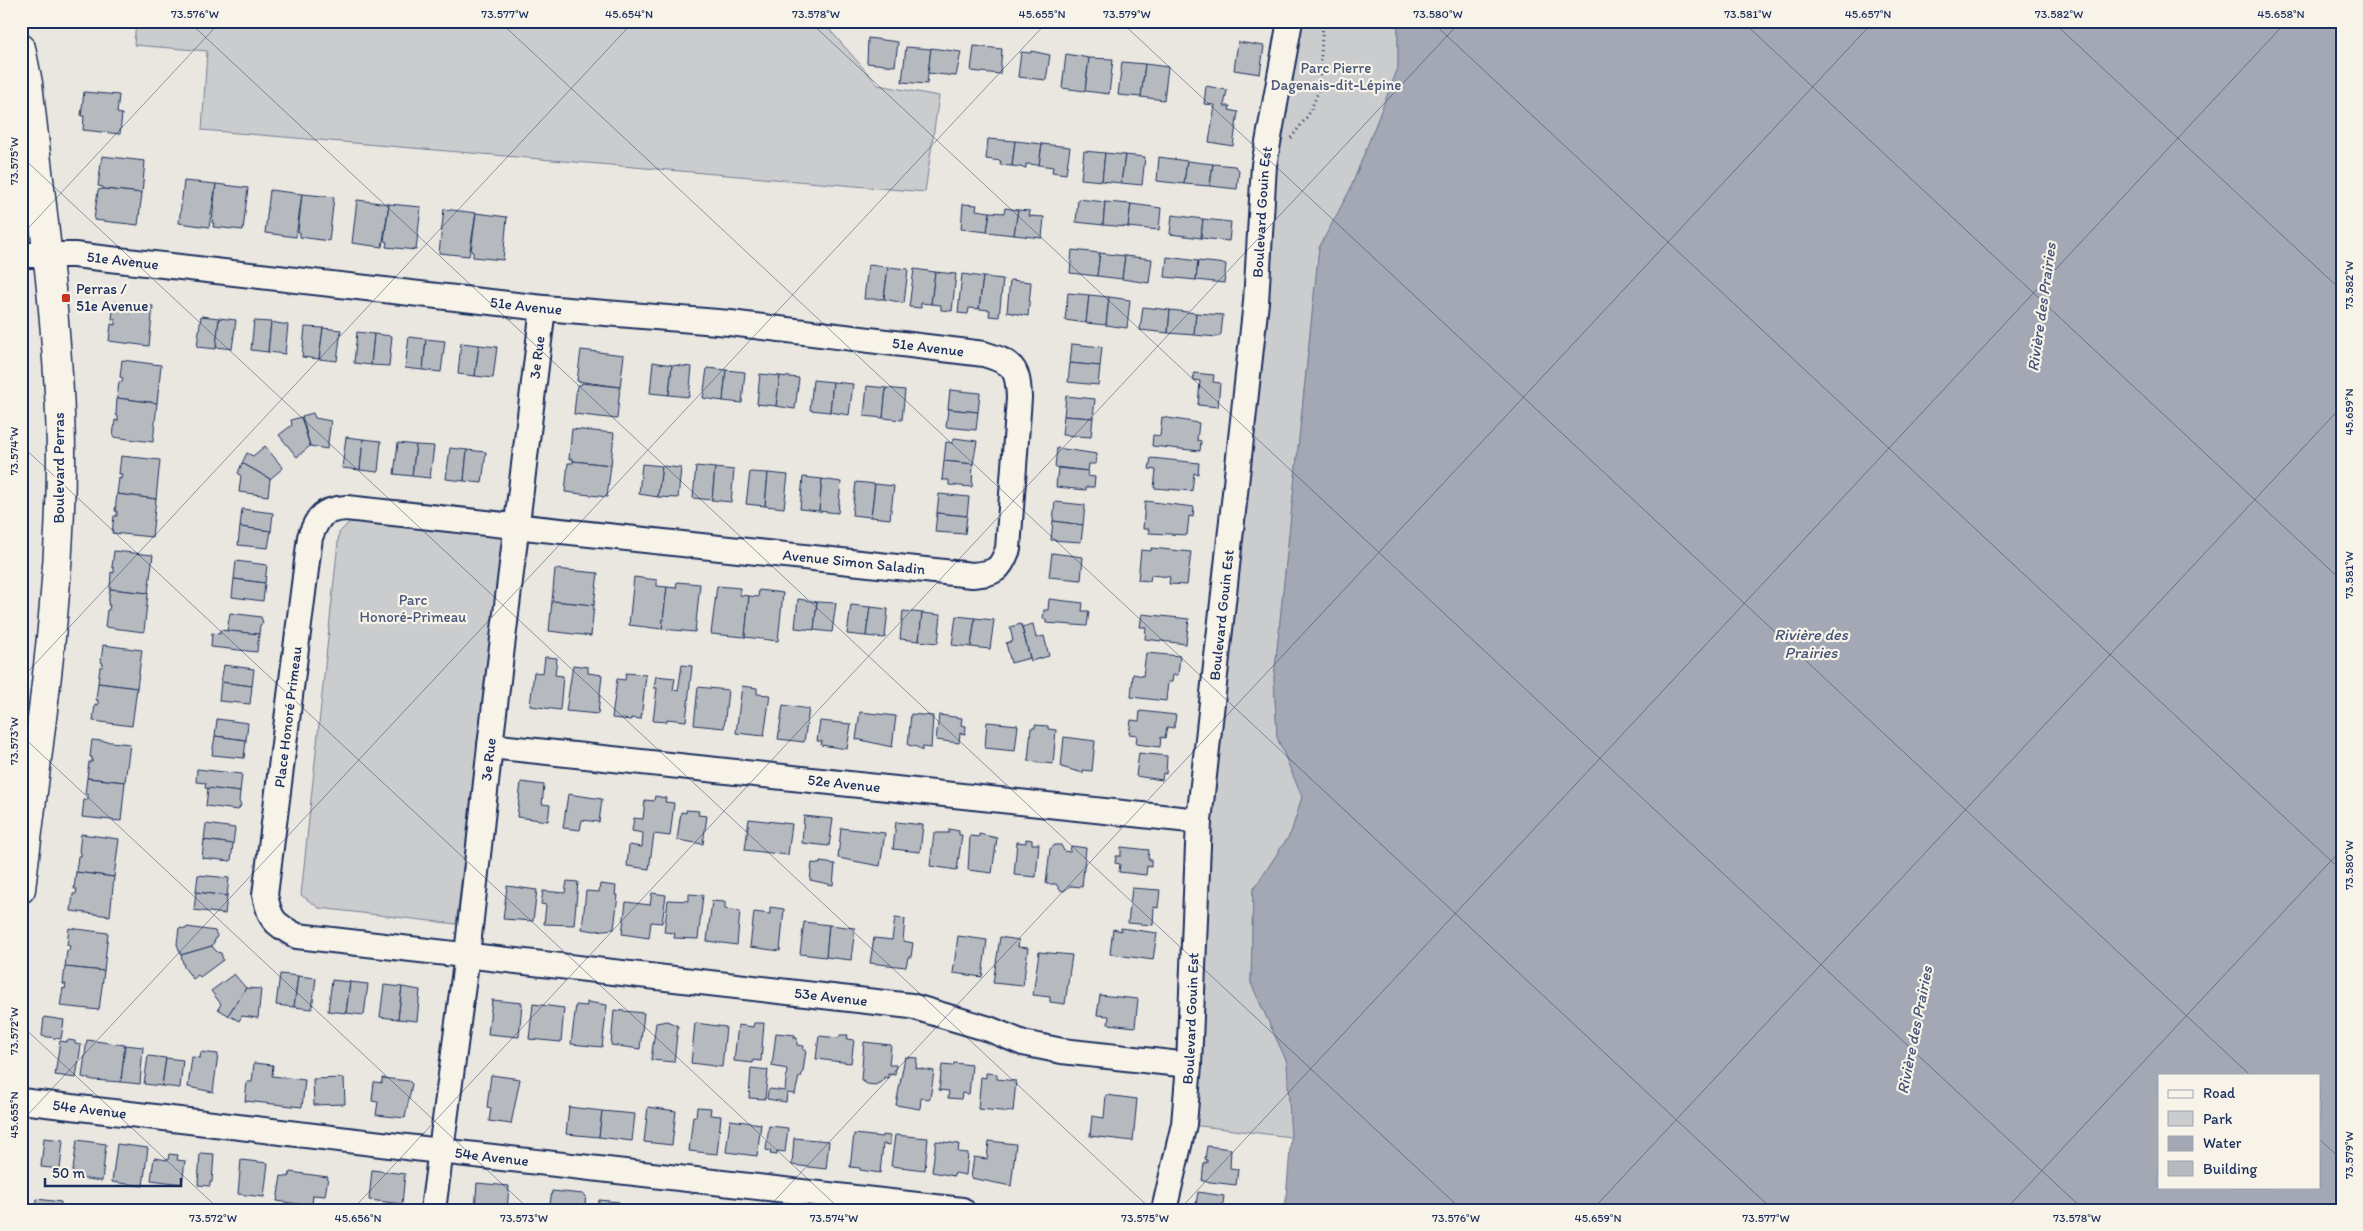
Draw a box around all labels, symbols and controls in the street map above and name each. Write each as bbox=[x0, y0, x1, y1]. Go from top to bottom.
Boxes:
text: 73.576°W bbox=[171, 7, 219, 21]
text: 73.577°W bbox=[481, 7, 529, 21]
text: 45.654°N bbox=[605, 7, 653, 21]
text: 73.578°W bbox=[792, 7, 840, 21]
text: 45.655°N bbox=[1018, 7, 1066, 21]
text: 73.579°W bbox=[1103, 7, 1151, 21]
text: 73.580°W bbox=[1413, 7, 1463, 21]
text: 73.581°W bbox=[1724, 7, 1772, 21]
text: 45.657°N bbox=[1845, 7, 1891, 21]
text: 73.582°W bbox=[2035, 7, 2083, 21]
text: 45.658°N bbox=[2257, 7, 2305, 21]
park label: Parc Pierre Dagenais-dit-Lépine bbox=[1271, 59, 1401, 94]
text: 73.575°W bbox=[7, 137, 21, 185]
street label: Boulevard Gouin Est bbox=[1248, 145, 1276, 278]
water label: Rivière des Prairies bbox=[2023, 241, 2060, 373]
street label: 51e Avenue bbox=[86, 247, 160, 274]
text: 73.582°W bbox=[2342, 261, 2356, 309]
place label: Perras / 51e Avenue bbox=[76, 280, 148, 315]
marker: Perras / 51e Avenue bbox=[60, 292, 72, 304]
street label: 51e Avenue bbox=[489, 293, 563, 319]
street label: 51e Avenue bbox=[891, 334, 965, 360]
street label: 3e Rue bbox=[525, 335, 549, 380]
text: 45.659°N bbox=[2342, 388, 2356, 436]
street label: Boulevard Perras bbox=[50, 412, 68, 524]
text: 73.574°W bbox=[7, 427, 21, 475]
street label: Avenue Simon Saladin bbox=[782, 546, 927, 579]
street label: Boulevard Gouin Est bbox=[1205, 548, 1238, 681]
text: 73.581°W bbox=[2342, 551, 2356, 599]
park label: Parc Honoré-Primeau bbox=[360, 591, 467, 626]
water label: Rivière des Prairies bbox=[1774, 625, 1849, 662]
street label: Place Honoré Primeau bbox=[270, 645, 306, 789]
text: 73.573°W bbox=[7, 717, 21, 765]
street label: 3e Rue bbox=[477, 737, 500, 782]
street label: 52e Avenue bbox=[807, 771, 881, 796]
text: 73.580°W bbox=[2342, 840, 2356, 890]
street label: Boulevard Gouin Est bbox=[1178, 952, 1203, 1085]
water label: Rivière des Prairies bbox=[1893, 964, 1936, 1096]
street label: 53e Avenue bbox=[793, 984, 868, 1010]
text: 73.572°W bbox=[7, 1007, 21, 1055]
legend bbox=[2158, 1074, 2320, 1188]
text: Road bbox=[2203, 1084, 2236, 1102]
text: 45.655°N bbox=[7, 1091, 21, 1139]
street label: 54e Avenue bbox=[51, 1096, 128, 1123]
text: Park bbox=[2203, 1110, 2233, 1128]
text: 73.579°W bbox=[2342, 1131, 2356, 1179]
text: Water bbox=[2203, 1134, 2242, 1152]
street label: 54e Avenue bbox=[454, 1144, 530, 1170]
scale bar bbox=[45, 1156, 181, 1188]
text: Building bbox=[2203, 1160, 2257, 1178]
text: 50 m bbox=[52, 1164, 85, 1182]
text: 73.572°W bbox=[189, 1211, 237, 1225]
text: 45.656°N bbox=[334, 1211, 382, 1225]
text: 73.573°W bbox=[500, 1211, 548, 1225]
text: 73.574°W bbox=[810, 1211, 858, 1225]
text: 73.575°W bbox=[1121, 1211, 1169, 1225]
text: 73.576°W bbox=[1432, 1211, 1480, 1225]
text: 45.659°N bbox=[1574, 1211, 1622, 1225]
text: 73.577°W bbox=[1742, 1211, 1790, 1225]
text: 73.578°W bbox=[2053, 1211, 2101, 1225]

